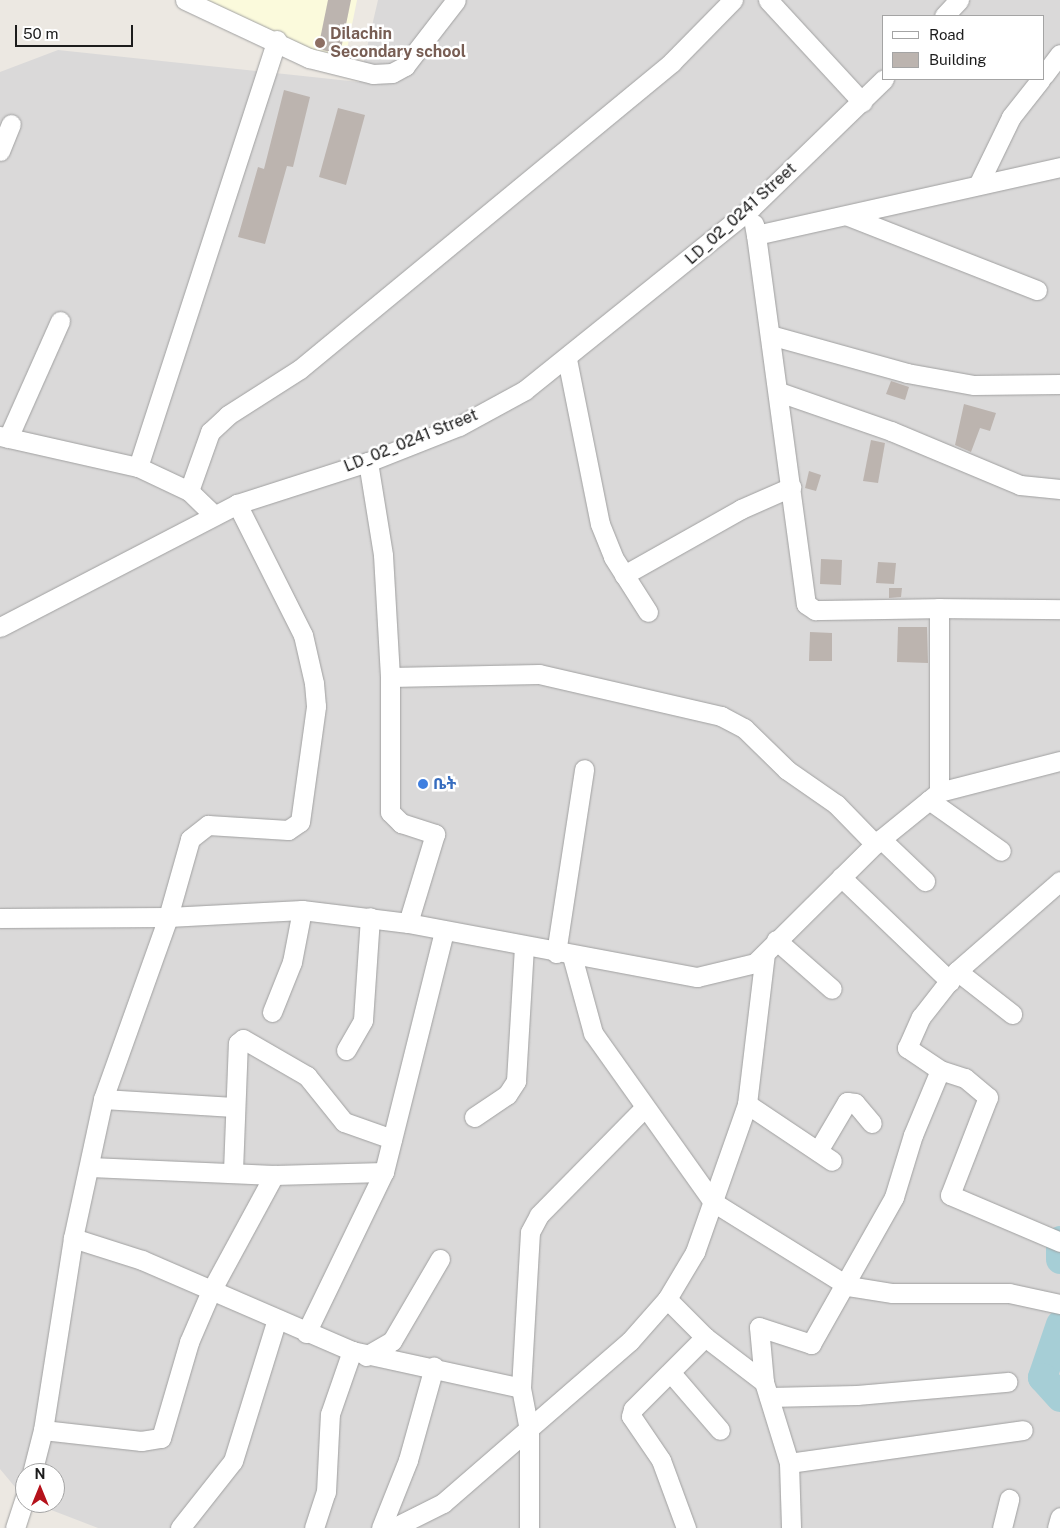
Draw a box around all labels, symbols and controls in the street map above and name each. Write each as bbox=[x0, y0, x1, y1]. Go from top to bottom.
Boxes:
scale bar bbox=[18, 15, 135, 47]
legend bbox=[882, 15, 1045, 80]
place label: Dilachin Secondary school bbox=[330, 24, 466, 62]
text: 50 m bbox=[23, 25, 58, 42]
text: Road bbox=[929, 26, 965, 43]
marker: Dilachin Secondary school bbox=[314, 37, 326, 49]
text: Building bbox=[929, 51, 987, 68]
street label: LD_02_0241 Street bbox=[682, 159, 800, 269]
street label: LD_02_0241 Street bbox=[341, 405, 481, 477]
place label: ቤት bbox=[433, 774, 456, 794]
marker: ቤት bbox=[417, 778, 429, 790]
north arrow bbox=[15, 1463, 65, 1513]
text: N bbox=[35, 1466, 45, 1482]

